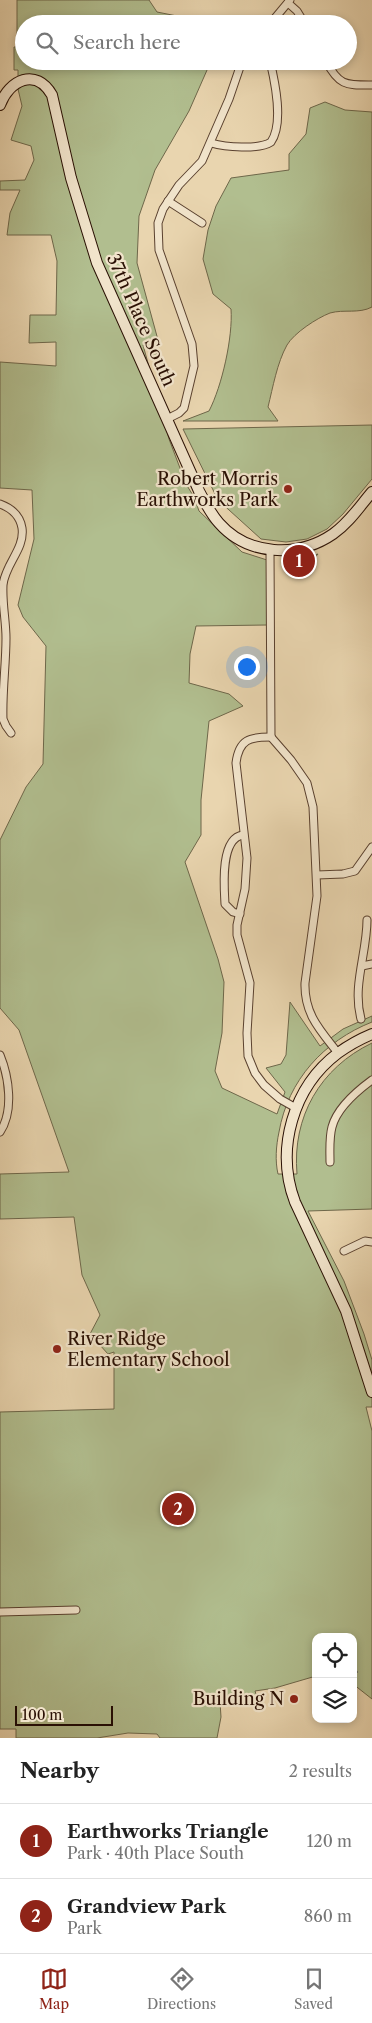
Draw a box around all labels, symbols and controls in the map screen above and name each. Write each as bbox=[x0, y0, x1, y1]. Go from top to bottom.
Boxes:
search box bbox=[15, 15, 357, 70]
icon: search bbox=[33, 29, 61, 57]
text: Search here bbox=[73, 31, 181, 54]
street label: 37th Place South bbox=[102, 250, 180, 390]
place label: Robert Morris Earthworks Park bbox=[136, 468, 280, 511]
marker: Robert Morris Earthworks Park bbox=[282, 483, 294, 495]
pin: 1 bbox=[283, 542, 315, 580]
your location bbox=[234, 654, 260, 680]
place label: River Ridge Elementary School bbox=[67, 1328, 230, 1371]
marker: River Ridge Elementary School bbox=[51, 1343, 63, 1355]
pin: 2 bbox=[162, 1490, 194, 1528]
map controls bbox=[312, 1633, 357, 1723]
button: locate bbox=[312, 1633, 357, 1678]
button: layers bbox=[312, 1678, 357, 1723]
place label: Building N bbox=[193, 1688, 284, 1710]
marker: Building N bbox=[288, 1693, 300, 1705]
scale bar bbox=[15, 1703, 112, 1726]
text: 100 m bbox=[22, 1706, 62, 1724]
text: Nearby bbox=[20, 1758, 99, 1783]
text: 2 results bbox=[289, 1761, 352, 1781]
text: Earthworks Triangle bbox=[67, 1820, 269, 1843]
text: 1 bbox=[32, 1831, 40, 1851]
text: 120 m bbox=[307, 1831, 352, 1851]
text: Park · 40th Place South bbox=[67, 1843, 244, 1863]
text: Grandview Park bbox=[67, 1895, 226, 1918]
text: 2 bbox=[31, 1906, 41, 1926]
text: 860 m bbox=[304, 1906, 352, 1926]
text: Park bbox=[67, 1918, 102, 1938]
tab: Map bbox=[39, 1965, 69, 2013]
tab: Directions bbox=[147, 1965, 216, 2013]
tab: Saved bbox=[294, 1965, 333, 2013]

